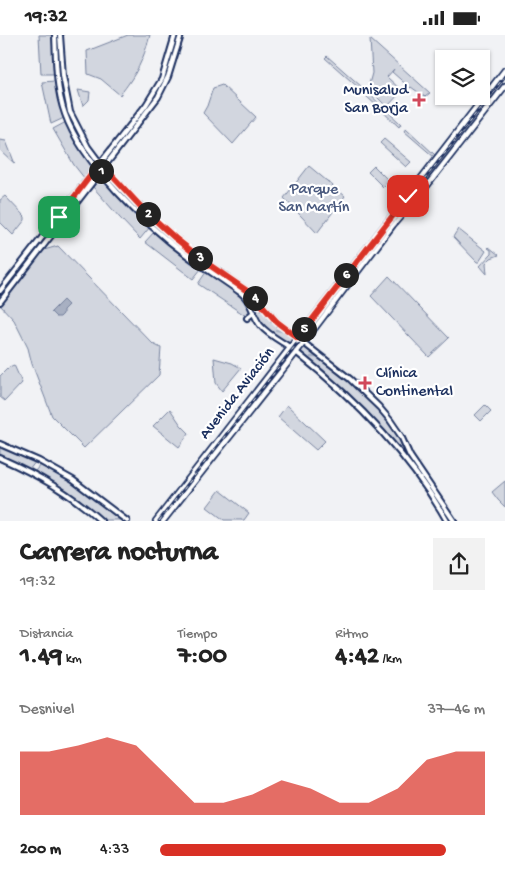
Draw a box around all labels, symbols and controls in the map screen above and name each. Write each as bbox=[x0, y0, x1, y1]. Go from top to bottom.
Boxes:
text: 19:32 bbox=[25, 6, 67, 29]
map controls bbox=[435, 50, 490, 105]
button: layers bbox=[435, 50, 490, 105]
place label: Munisalud San Borja bbox=[343, 82, 410, 119]
marker: Munisalud San Borja bbox=[412, 93, 426, 107]
pin: 1 bbox=[88, 159, 114, 183]
text: 1 bbox=[99, 163, 104, 180]
pin bbox=[387, 175, 429, 217]
park label: Parque San Martín bbox=[279, 181, 350, 218]
icon: check bbox=[394, 182, 422, 210]
pin bbox=[38, 196, 80, 238]
pin: 2 bbox=[136, 201, 160, 227]
icon: arrive bbox=[45, 203, 73, 231]
text: 2 bbox=[145, 206, 152, 223]
pin: 3 bbox=[188, 245, 212, 271]
text: 3 bbox=[197, 250, 204, 267]
pin: 6 bbox=[334, 263, 358, 287]
text: 6 bbox=[343, 267, 350, 284]
pin: 4 bbox=[242, 285, 268, 311]
text: 4 bbox=[252, 290, 259, 307]
pin: 5 bbox=[292, 317, 316, 341]
text: 5 bbox=[301, 321, 308, 338]
street label: Avenida Aviación bbox=[196, 344, 280, 444]
place label: Clínica Continental bbox=[376, 365, 453, 402]
marker: Clínica Continental bbox=[358, 376, 372, 390]
text: Carrera nocturna bbox=[20, 537, 218, 570]
button: share bbox=[433, 538, 485, 590]
text: 19:32 bbox=[20, 573, 56, 592]
text: Distancia bbox=[20, 626, 73, 643]
text: Tiempo bbox=[178, 626, 217, 643]
text: Ritmo bbox=[335, 626, 369, 643]
text: 1.49 bbox=[20, 643, 62, 672]
text: 7:00 bbox=[178, 643, 227, 672]
text: 4:42 bbox=[335, 643, 379, 672]
text: km bbox=[62, 651, 82, 668]
text: /km bbox=[379, 651, 402, 668]
text: Desnivel bbox=[20, 701, 74, 720]
text: 37–46 m bbox=[428, 701, 485, 720]
text: 200 m bbox=[20, 841, 61, 860]
text: 4:33 bbox=[100, 841, 129, 860]

